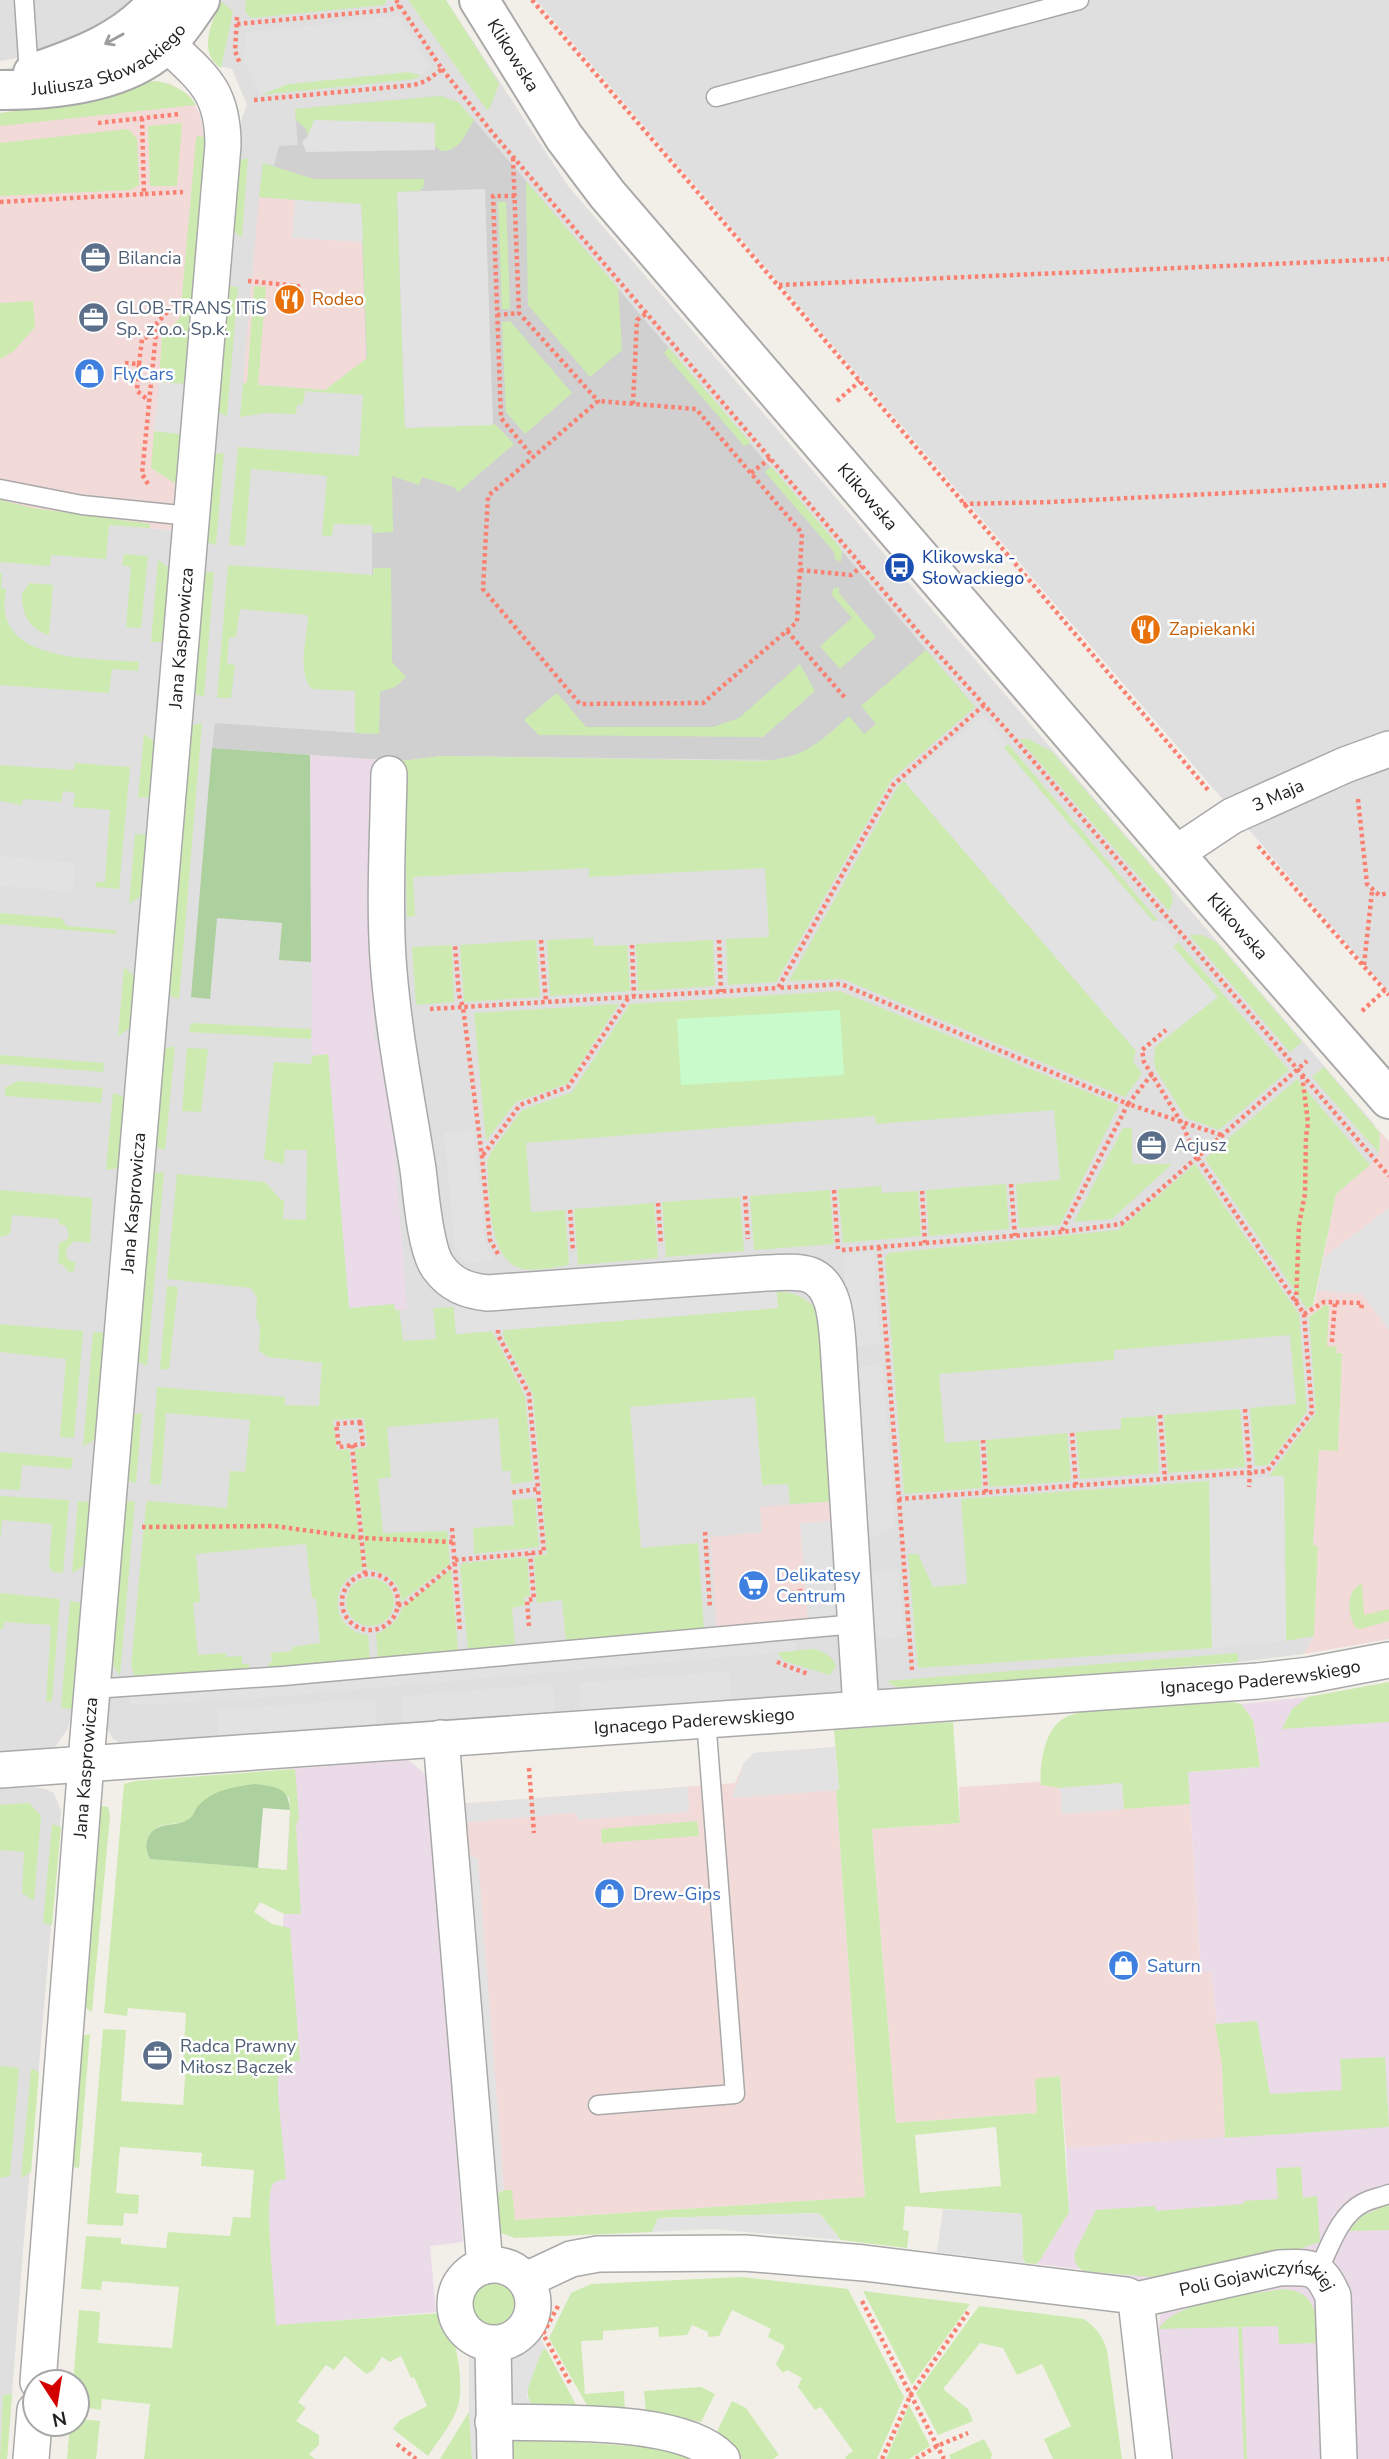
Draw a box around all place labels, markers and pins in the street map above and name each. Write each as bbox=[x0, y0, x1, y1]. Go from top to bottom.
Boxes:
office icon: Bilancia bbox=[78, 241, 112, 275]
place label: Bilancia bbox=[118, 246, 182, 270]
restaurant icon: Rodeo bbox=[272, 282, 306, 316]
place label: Rodeo bbox=[312, 287, 364, 311]
place label: GLOB-TRANS ITiS Sp. z o.o. Sp.k. bbox=[116, 296, 266, 341]
office icon: GLOB-TRANS ITiS Sp. z o.o. Sp.k. bbox=[76, 301, 110, 335]
shop icon: FlyCars bbox=[73, 357, 107, 391]
place label: FlyCars bbox=[113, 362, 174, 386]
place label: Klikowska - Słowackiego bbox=[922, 545, 1024, 590]
bus stop icon: Klikowska - Słowackiego bbox=[882, 550, 916, 584]
restaurant icon: Zapiekanki bbox=[1129, 612, 1163, 646]
place label: Zapiekanki bbox=[1169, 617, 1255, 641]
office icon: Acjusz bbox=[1134, 1128, 1168, 1162]
place label: Acjusz bbox=[1174, 1133, 1227, 1157]
place label: Delikatesy Centrum bbox=[776, 1563, 861, 1608]
supermarket icon: Delikatesy Centrum bbox=[736, 1568, 770, 1602]
shop icon: Drew-Gips bbox=[593, 1877, 627, 1911]
place label: Drew-Gips bbox=[633, 1882, 721, 1906]
shop icon: Saturn bbox=[1107, 1949, 1141, 1983]
place label: Saturn bbox=[1147, 1954, 1201, 1978]
place label: Radca Prawny Miłosz Bączek bbox=[180, 2034, 297, 2079]
office icon: Radca Prawny Miłosz Bączek bbox=[140, 2039, 174, 2073]

